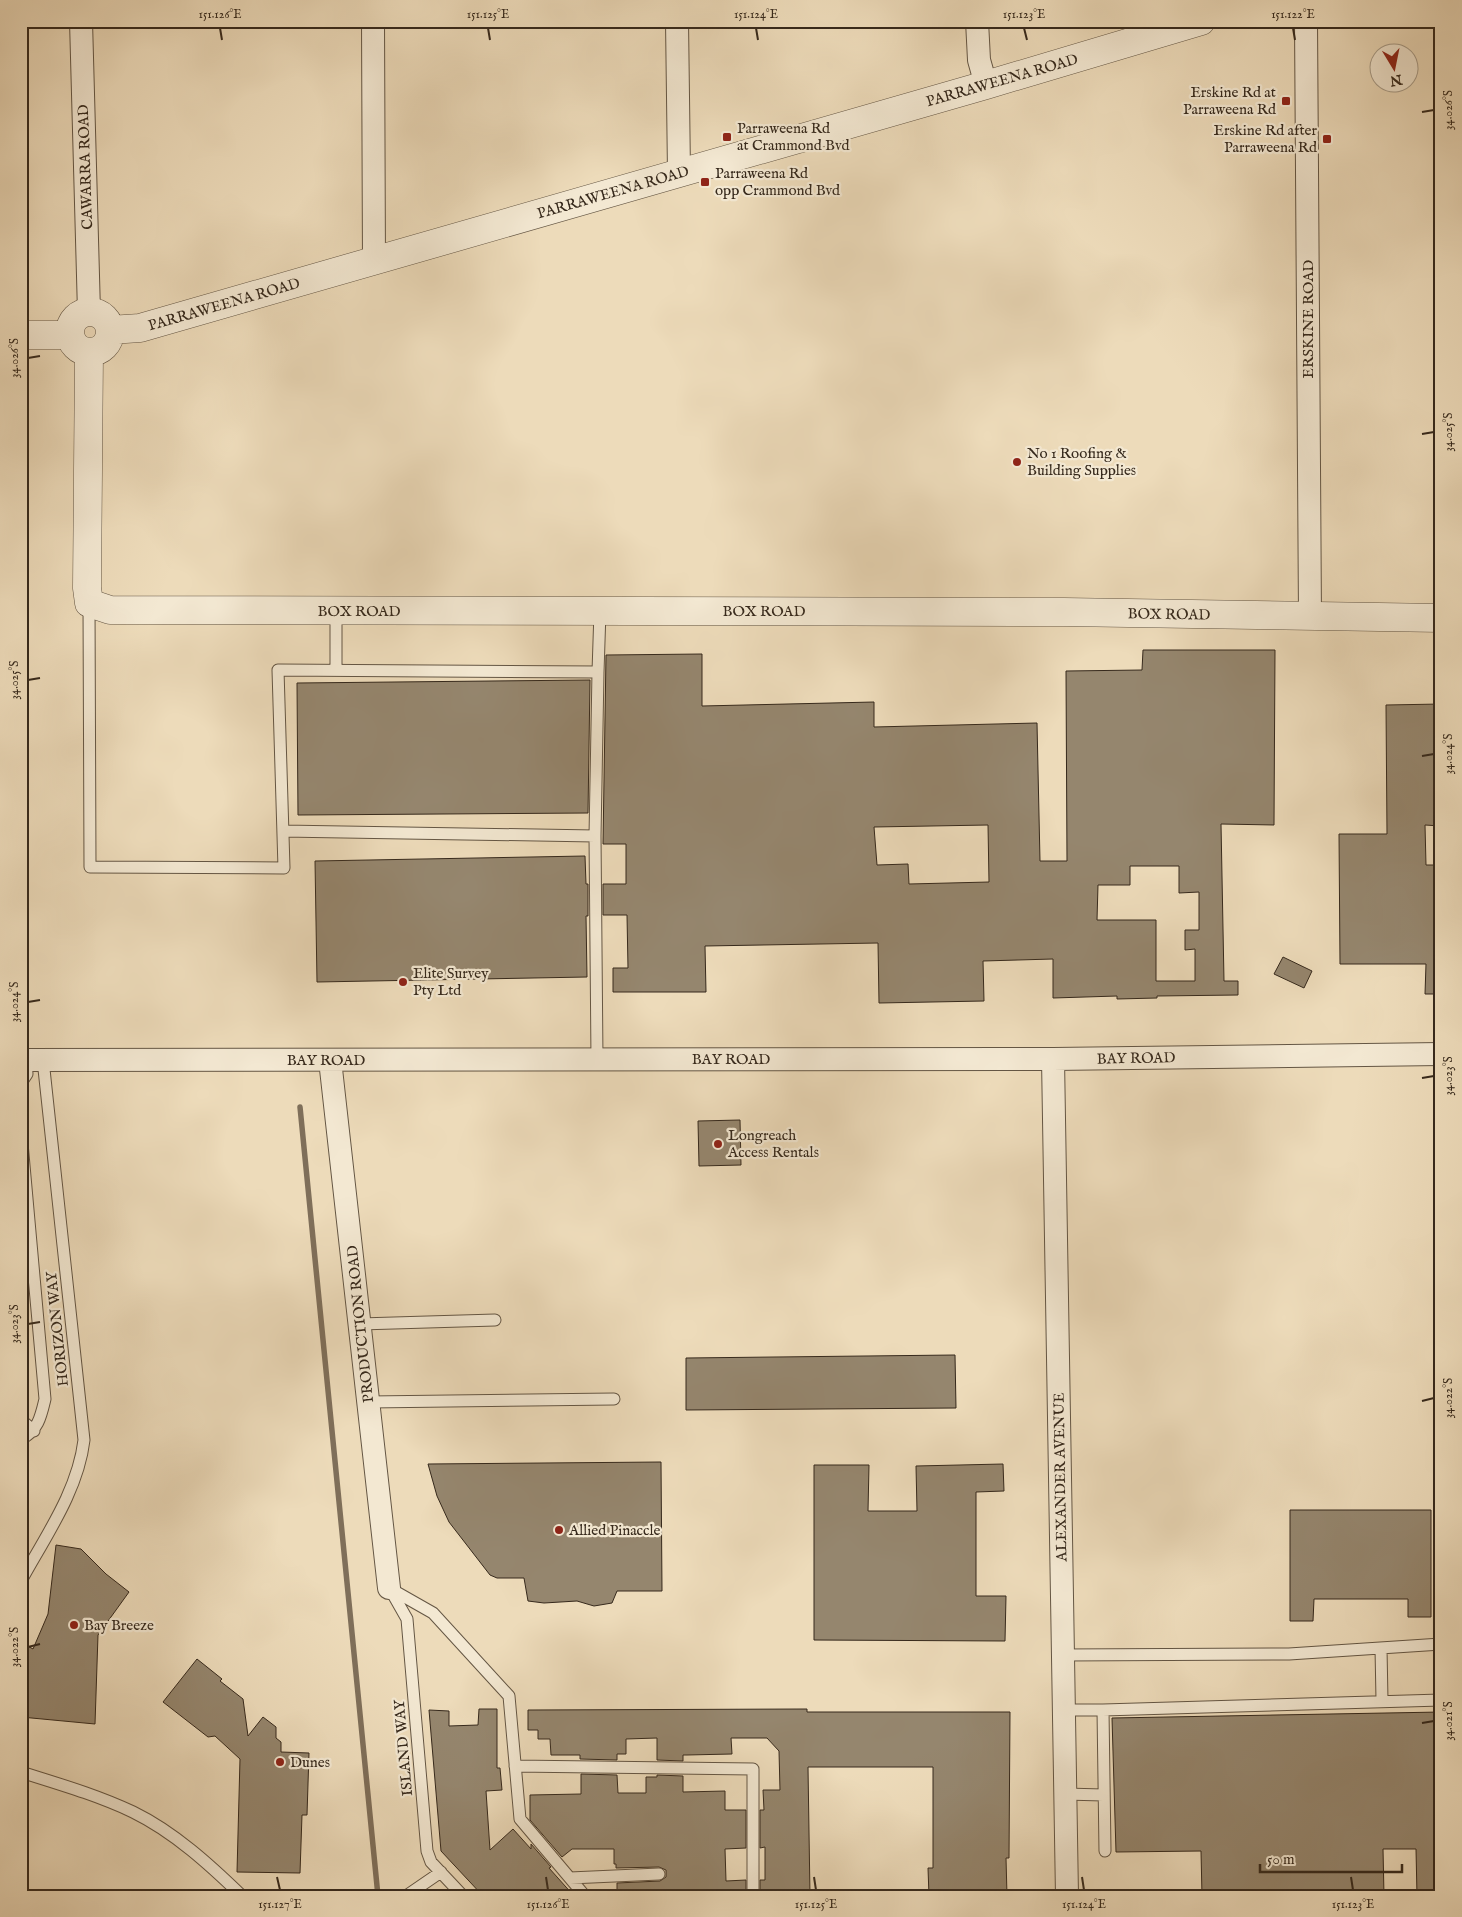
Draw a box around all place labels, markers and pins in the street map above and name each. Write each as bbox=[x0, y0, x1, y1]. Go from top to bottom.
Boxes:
place label: Erskine Rd at Parraweena Rd bbox=[1183, 83, 1277, 119]
marker: Erskine Rd at Parraweena Rd bbox=[1280, 95, 1292, 107]
place label: Parraweena Rd at Crammond Bvd bbox=[737, 119, 850, 155]
place label: Erskine Rd after Parraweena Rd bbox=[1214, 121, 1318, 157]
marker: Parraweena Rd at Crammond Bvd bbox=[721, 131, 733, 143]
marker: Erskine Rd after Parraweena Rd bbox=[1321, 133, 1333, 145]
place label: Parraweena Rd opp Crammond Bvd bbox=[715, 164, 841, 200]
marker: Parraweena Rd opp Crammond Bvd bbox=[699, 176, 711, 188]
place label: No 1 Roofing & Building Supplies bbox=[1027, 444, 1136, 480]
marker: No 1 Roofing & Building Supplies bbox=[1011, 456, 1023, 468]
place label: Elite Survey Pty Ltd bbox=[413, 964, 489, 1000]
marker: Elite Survey Pty Ltd bbox=[397, 976, 409, 988]
place label: Longreach Access Rentals bbox=[727, 1126, 819, 1162]
marker: Longreach Access Rentals bbox=[712, 1138, 724, 1150]
place label: Allied Pinaccle bbox=[568, 1521, 661, 1540]
marker: Allied Pinaccle bbox=[553, 1524, 565, 1536]
place label: Bay Breeze bbox=[84, 1616, 154, 1635]
marker: Bay Breeze bbox=[68, 1619, 80, 1631]
place label: Dunes bbox=[290, 1753, 330, 1772]
marker: Dunes bbox=[274, 1756, 286, 1768]

